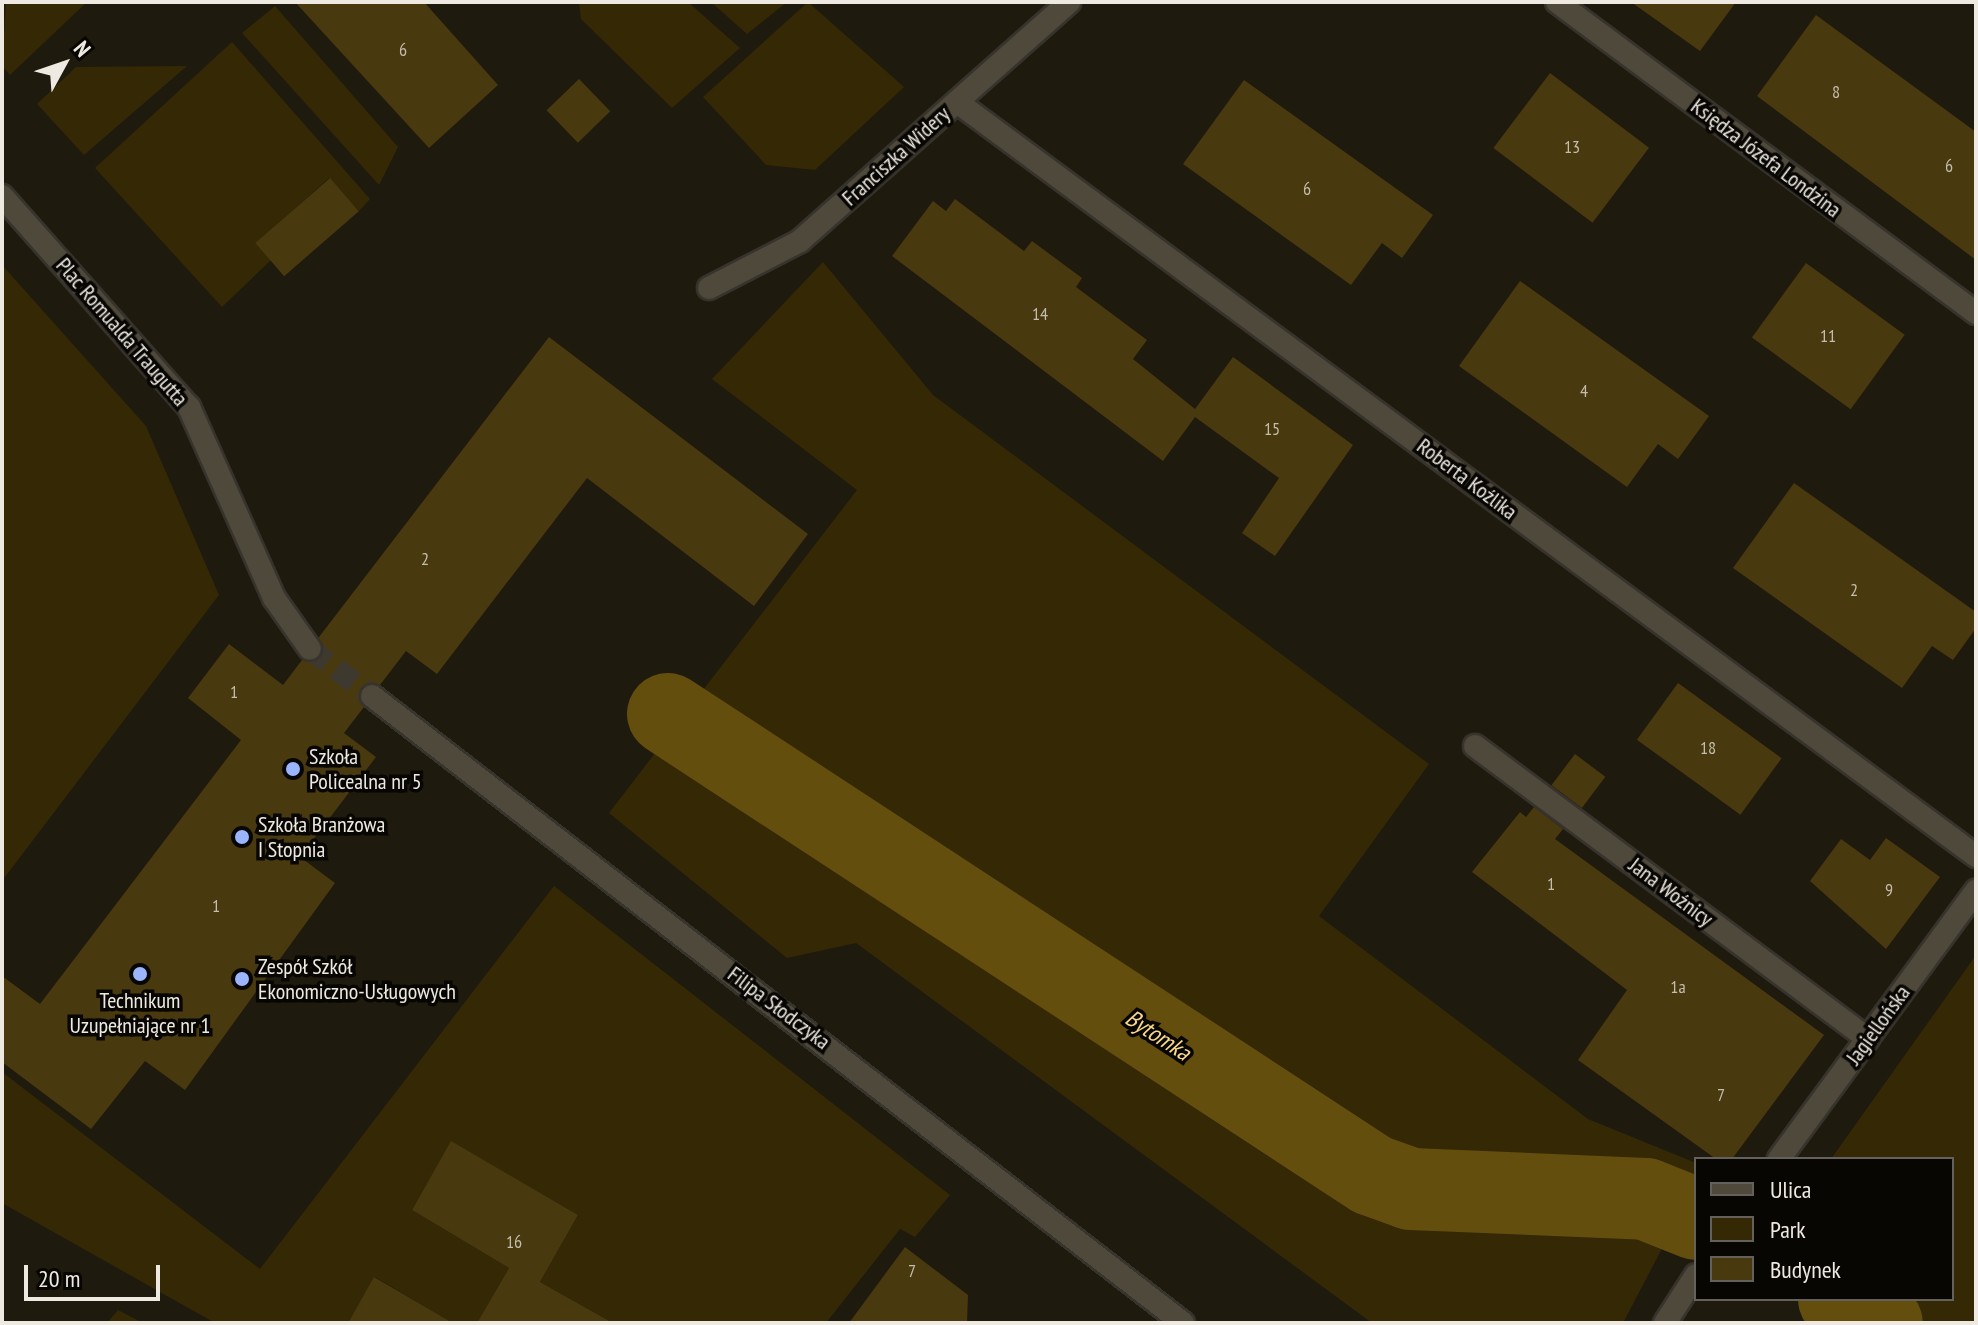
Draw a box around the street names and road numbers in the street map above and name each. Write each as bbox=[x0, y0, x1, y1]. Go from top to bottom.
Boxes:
street label: Księdza Józefa Londzina bbox=[1686, 93, 1846, 223]
street label: Franciszka Widery bbox=[837, 101, 955, 211]
street label: Plac Romualda Traugutta bbox=[50, 252, 194, 412]
street label: Roberta Koźlika bbox=[1412, 433, 1522, 525]
street label: Jana Woźnicy bbox=[1624, 852, 1718, 932]
street label: Filipa Słodczyka bbox=[723, 961, 835, 1055]
street label: Jagiellońska bbox=[1840, 980, 1916, 1070]

